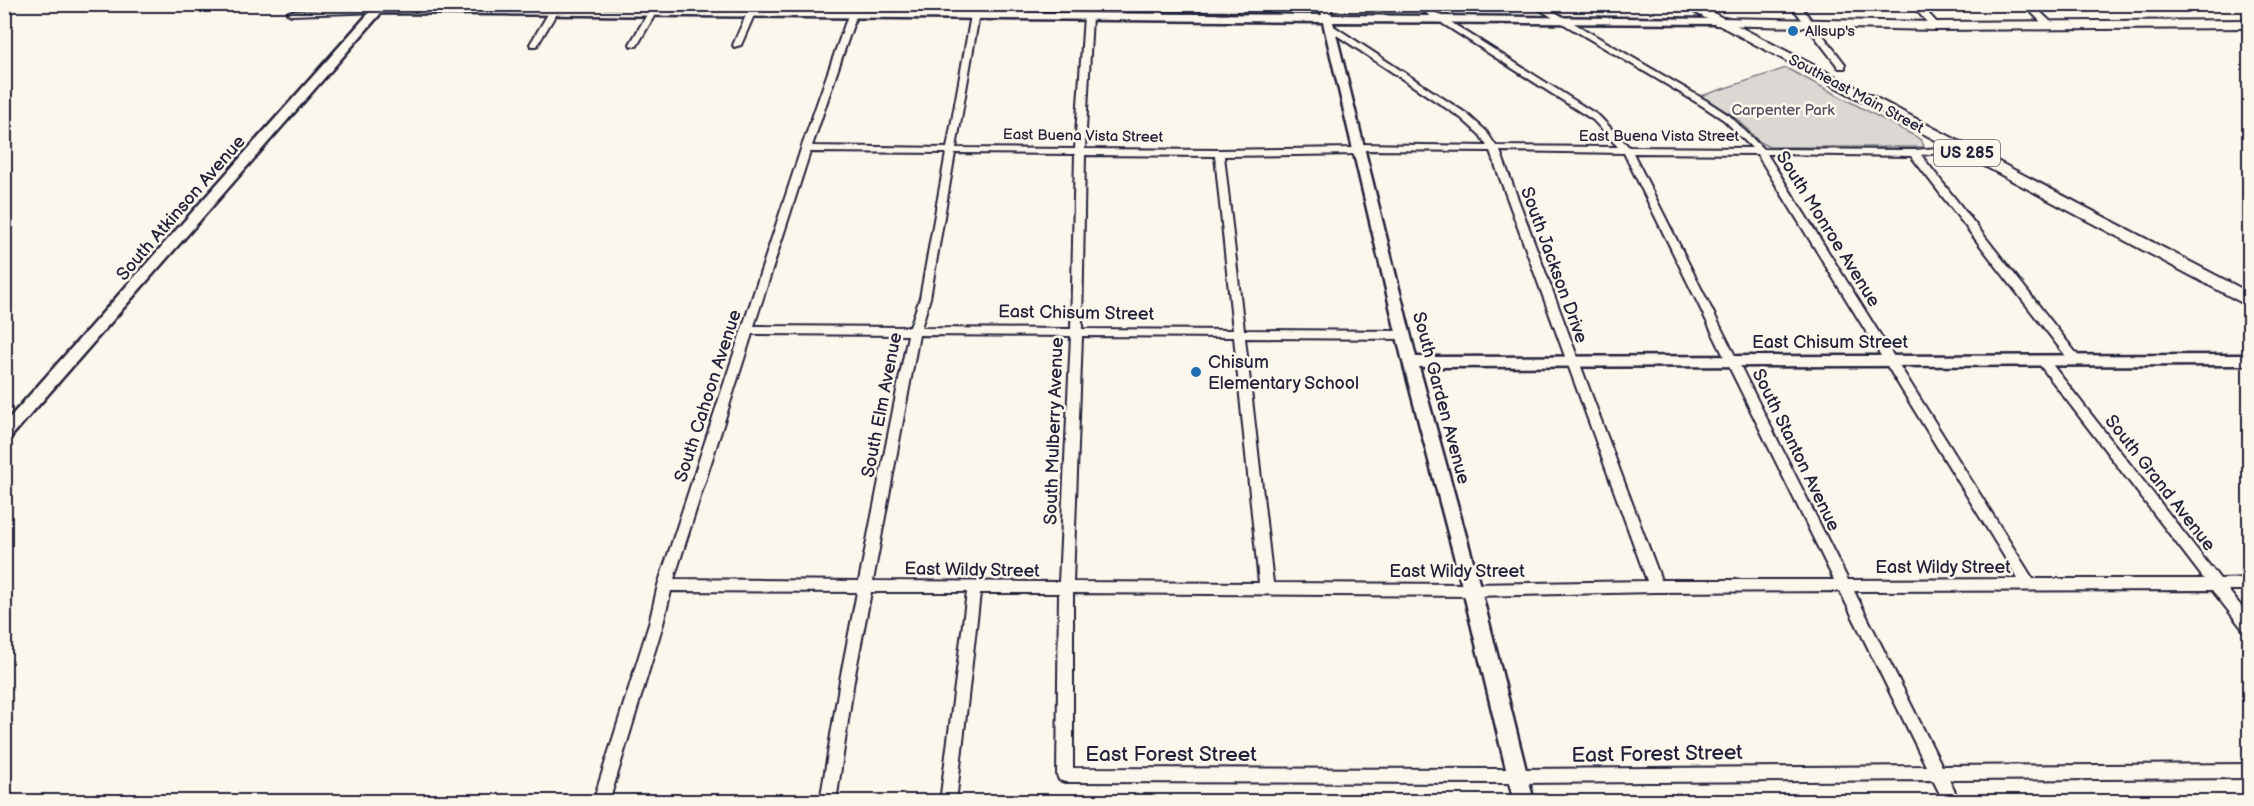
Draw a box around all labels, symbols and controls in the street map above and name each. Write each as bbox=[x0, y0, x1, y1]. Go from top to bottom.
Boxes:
place label: Allsup's bbox=[1805, 22, 1855, 41]
marker: Allsup's bbox=[1786, 24, 1800, 38]
street label: Southeast Main Street bbox=[1785, 50, 1927, 138]
park label: Carpenter Park bbox=[1731, 101, 1835, 120]
street label: East Buena Vista Street bbox=[1003, 125, 1164, 147]
street label: East Buena Vista Street bbox=[1579, 127, 1740, 146]
street label: South Atkinson Avenue bbox=[112, 131, 250, 285]
road number: US 285 bbox=[1934, 140, 2000, 166]
street label: South Monroe Avenue bbox=[1772, 147, 1885, 311]
street label: South Jackson Drive bbox=[1516, 184, 1592, 346]
street label: East Chisum Street bbox=[998, 301, 1155, 325]
street label: South Cahoon Avenue bbox=[670, 307, 746, 485]
street label: South Garden Avenue bbox=[1408, 310, 1474, 487]
street label: South Elm Avenue bbox=[858, 330, 906, 479]
street label: East Chisum Street bbox=[1752, 332, 1909, 353]
street label: South Mulberry Avenue bbox=[1040, 336, 1068, 525]
place label: Chisum Elementary School bbox=[1208, 352, 1359, 394]
marker: Chisum Elementary School bbox=[1189, 365, 1203, 379]
street label: South Stanton Avenue bbox=[1748, 365, 1845, 535]
street label: South Grand Avenue bbox=[2100, 411, 2220, 555]
street label: East Wildy Street bbox=[1875, 557, 2011, 578]
street label: East Wildy Street bbox=[904, 558, 1040, 582]
street label: East Wildy Street bbox=[1389, 561, 1525, 582]
street label: East Forest Street bbox=[1571, 740, 1743, 768]
street label: East Forest Street bbox=[1085, 742, 1257, 767]

